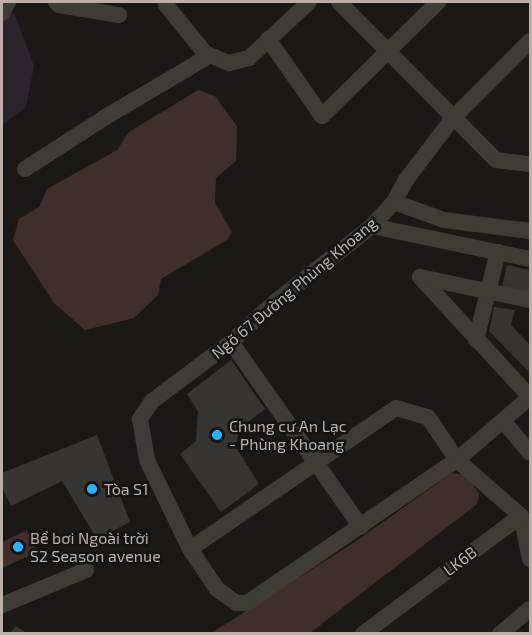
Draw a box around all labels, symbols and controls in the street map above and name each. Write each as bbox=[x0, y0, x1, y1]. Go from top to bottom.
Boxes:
street label: Ngõ 67 Đường Phùng Khoang bbox=[208, 213, 380, 363]
place label: Chung cư An Lạc - Phùng Khoang bbox=[229, 416, 347, 454]
marker: Chung cư An Lạc - Phùng Khoang bbox=[210, 428, 224, 442]
place label: Tòa S1 bbox=[104, 479, 148, 499]
marker: Tòa S1 bbox=[85, 482, 99, 496]
place label: Bể bơi Ngoài trời S2 Season avenue bbox=[30, 528, 161, 566]
marker: Bể bơi Ngoài trời S2 Season avenue bbox=[11, 540, 25, 554]
street label: LK6B bbox=[440, 542, 480, 580]

